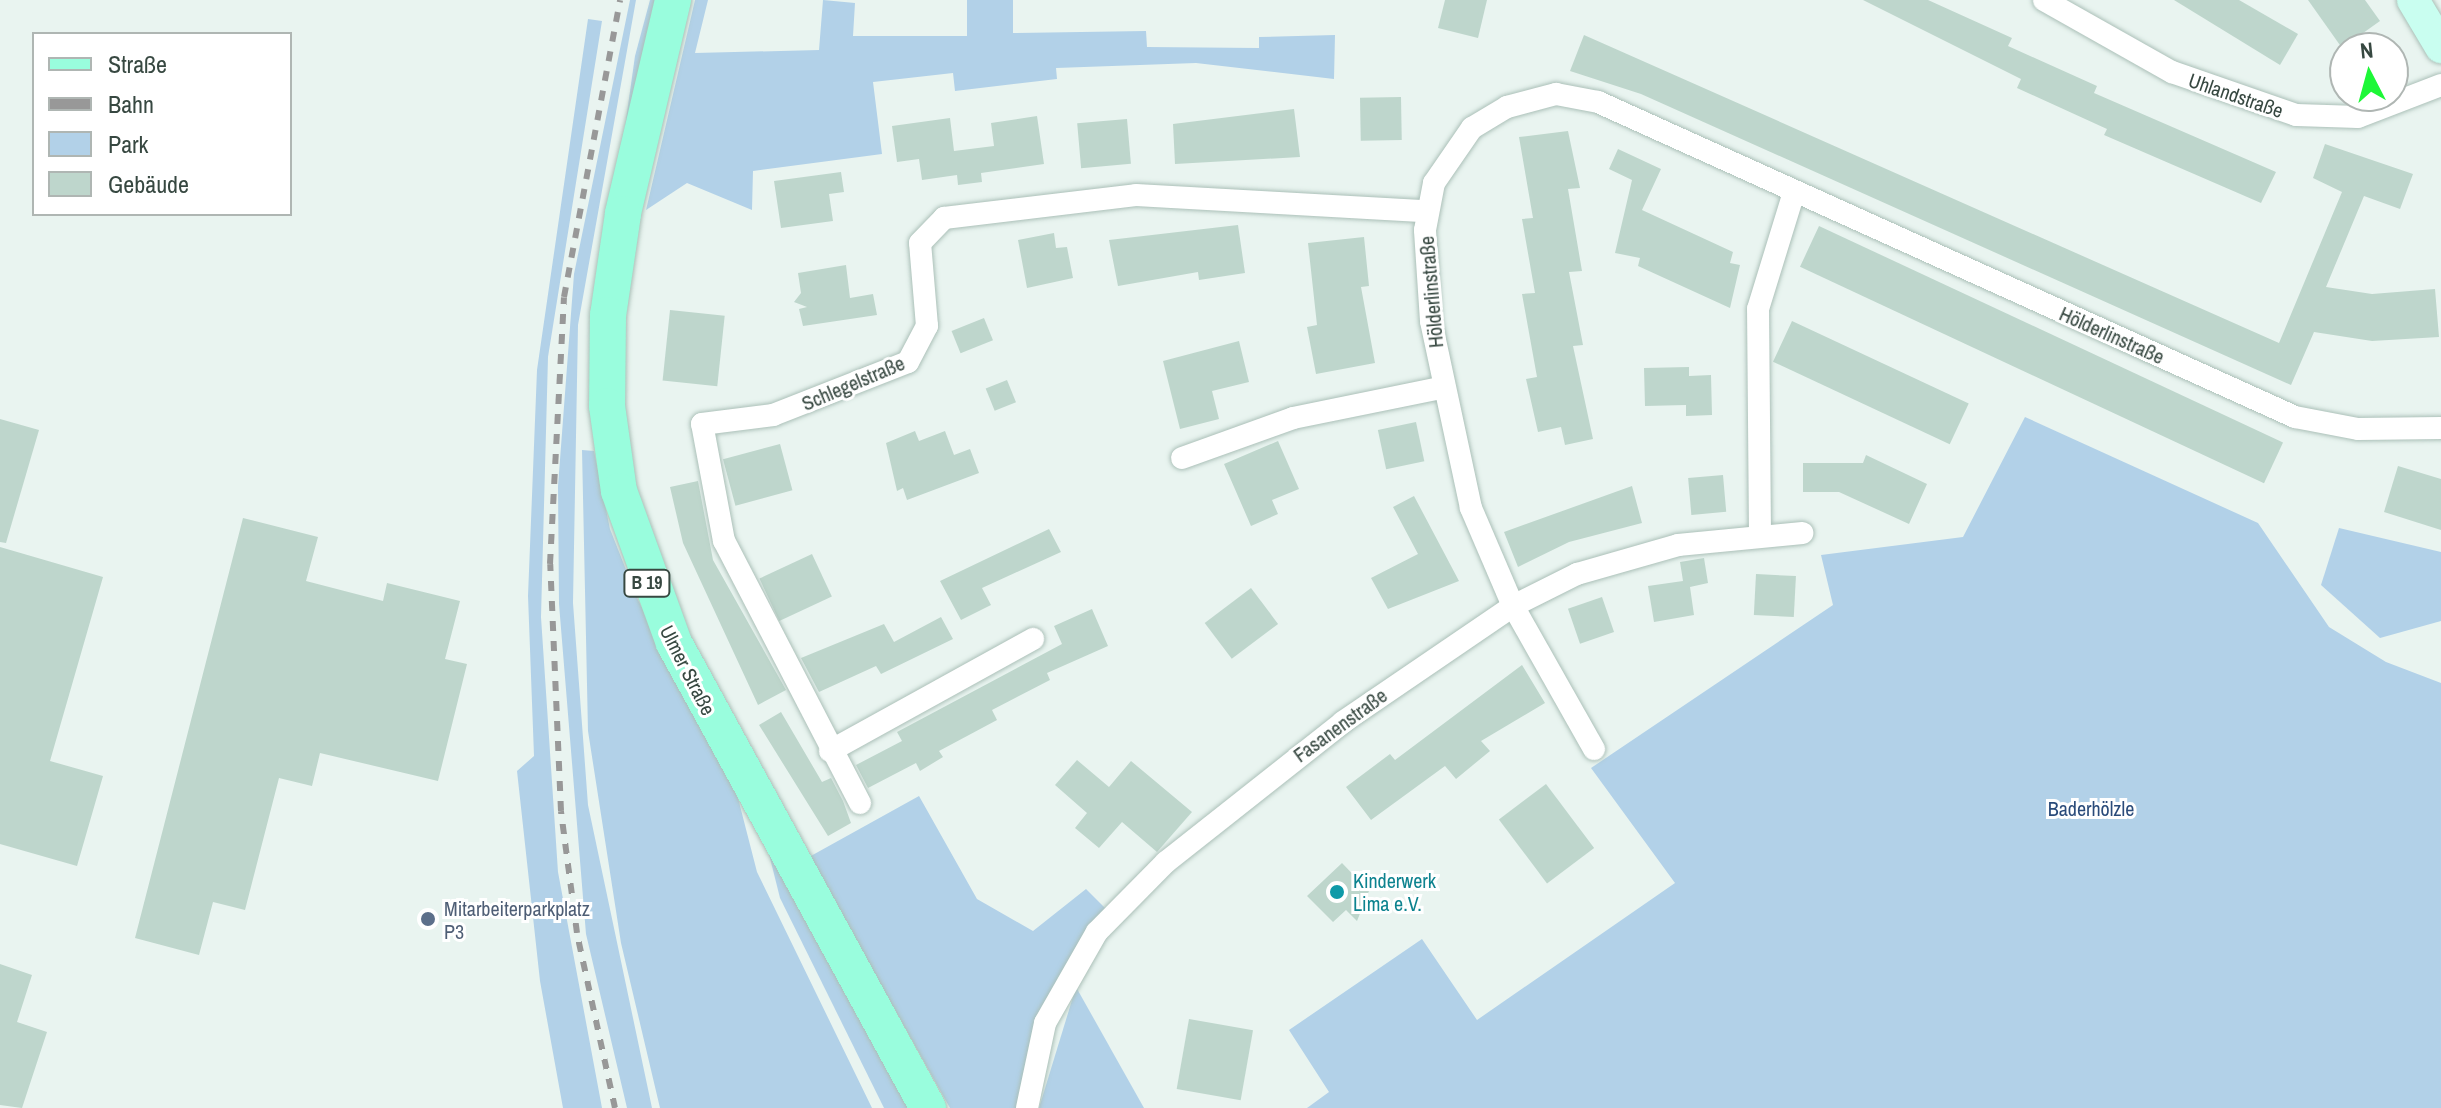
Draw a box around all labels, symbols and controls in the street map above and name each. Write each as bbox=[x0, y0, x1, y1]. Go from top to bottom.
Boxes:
legend bbox=[32, 32, 292, 216]
north arrow bbox=[2329, 32, 2409, 112]
text: N bbox=[2359, 35, 2375, 66]
text: Straße bbox=[108, 48, 167, 80]
street label: Uhlandstraße bbox=[2186, 68, 2286, 122]
text: Bahn bbox=[108, 88, 154, 120]
text: Park bbox=[108, 128, 148, 160]
text: Gebäude bbox=[108, 168, 189, 200]
street label: Hölderlinstraße bbox=[1414, 235, 1448, 349]
street label: Hölderlinstraße bbox=[2056, 301, 2168, 369]
street label: Schlegelstraße bbox=[798, 351, 908, 415]
road number: B 19 bbox=[623, 569, 671, 597]
street label: Ulmer Straße bbox=[655, 621, 721, 719]
street label: Fasanenstraße bbox=[1289, 683, 1391, 767]
park label: Baderhölzle bbox=[2048, 796, 2134, 820]
place label: Kinderwerk Lima e.V. bbox=[1353, 868, 1436, 915]
marker: Kinderwerk Lima e.V. bbox=[1328, 883, 1346, 901]
place label: Mitarbeiterparkplatz P3 bbox=[444, 896, 590, 943]
marker: Mitarbeiterparkplatz P3 bbox=[419, 910, 437, 928]

